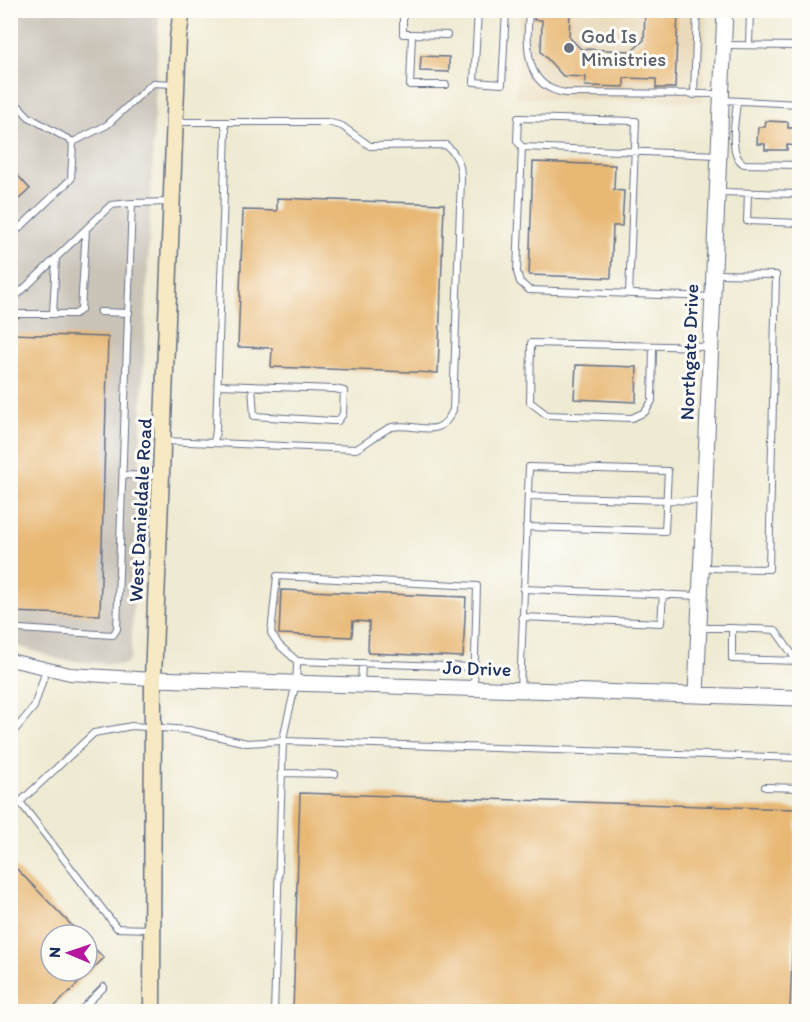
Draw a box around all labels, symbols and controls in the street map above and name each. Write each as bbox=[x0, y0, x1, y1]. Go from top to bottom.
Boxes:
place label: God Is Ministries bbox=[581, 24, 666, 71]
marker: God Is Ministries bbox=[562, 41, 576, 55]
street label: Northgate Drive bbox=[675, 283, 703, 421]
street label: West Danieldale Road bbox=[123, 417, 157, 603]
street label: Jo Drive bbox=[442, 655, 512, 681]
north arrow bbox=[39, 923, 99, 983]
text: N bbox=[45, 947, 64, 958]

